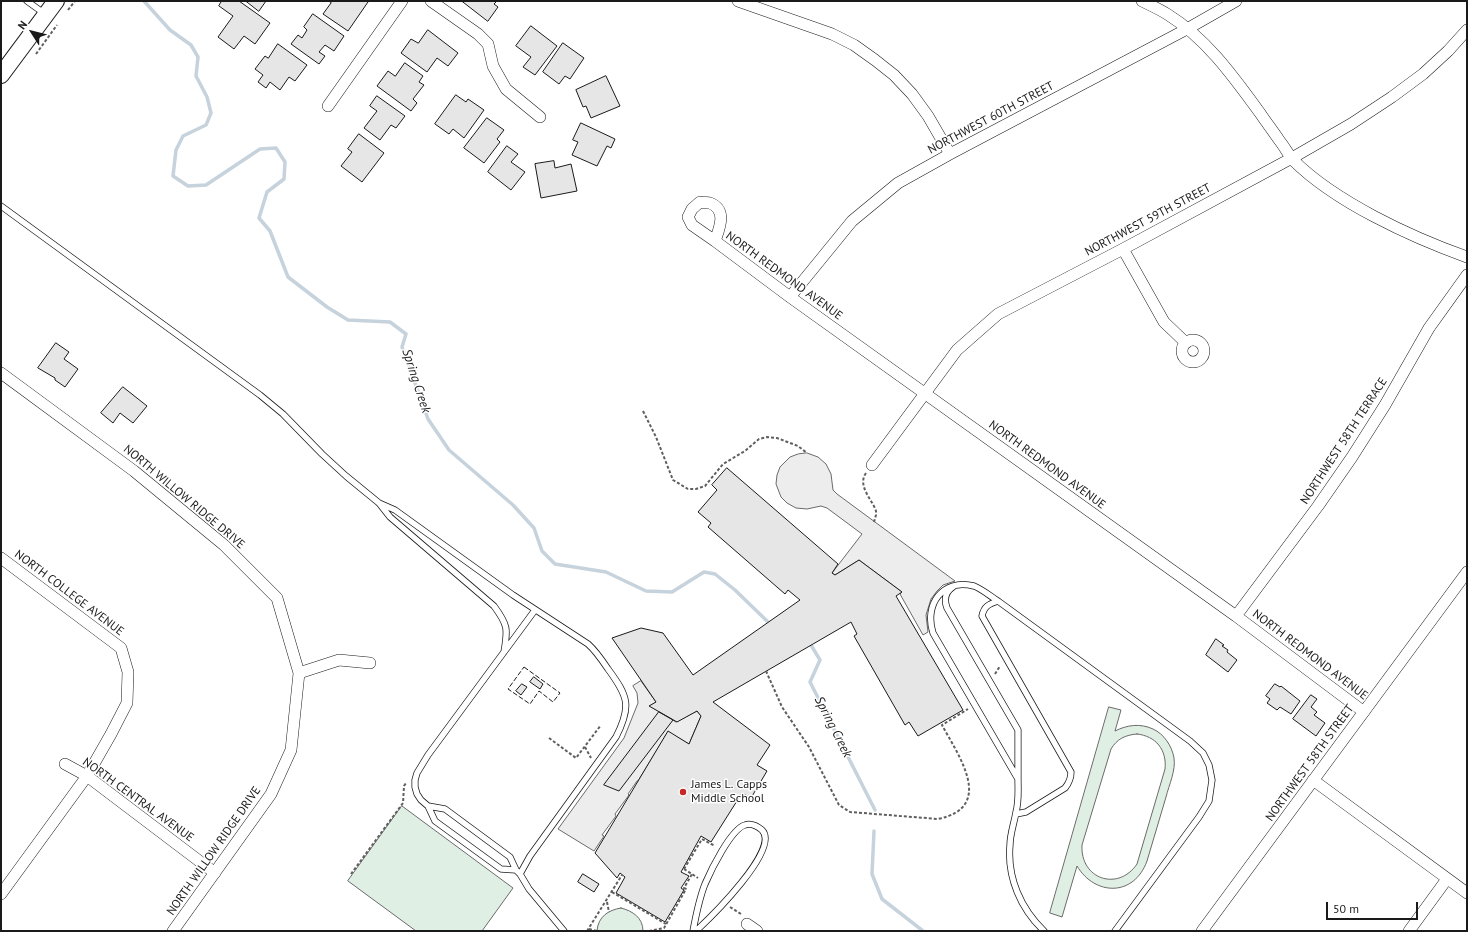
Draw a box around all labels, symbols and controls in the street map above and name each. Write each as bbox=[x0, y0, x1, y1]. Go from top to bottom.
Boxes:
north arrow bbox=[12, 12, 52, 52]
text: N bbox=[14, 18, 30, 32]
street label: NORTHWEST 60TH STREET bbox=[925, 79, 1057, 157]
street label: NORTHWEST 59TH STREET bbox=[1082, 181, 1214, 259]
street label: NORTH REDMOND AVENUE bbox=[723, 229, 845, 323]
water label: Spring Creek bbox=[398, 347, 434, 415]
street label: NORTHWEST 58TH TERRACE bbox=[1298, 375, 1390, 507]
street label: NORTH REDMOND AVENUE bbox=[986, 418, 1108, 512]
street label: NORTH WILLOW RIDGE DRIVE bbox=[120, 442, 248, 552]
street label: NORTH COLLEGE AVENUE bbox=[11, 547, 127, 639]
street label: NORTH REDMOND AVENUE bbox=[1249, 607, 1371, 703]
water label: Spring Creek bbox=[811, 694, 855, 760]
street label: NORTHWEST 58TH STREET bbox=[1263, 702, 1357, 824]
street label: NORTH CENTRAL AVENUE bbox=[80, 755, 196, 845]
place label: James L. Capps Middle School bbox=[691, 778, 767, 806]
street label: NORTH WILLOW RIDGE DRIVE bbox=[164, 784, 264, 918]
marker: James L. Capps Middle School bbox=[678, 787, 688, 797]
scale bar bbox=[1328, 894, 1420, 920]
text: 50 m bbox=[1333, 901, 1359, 916]

